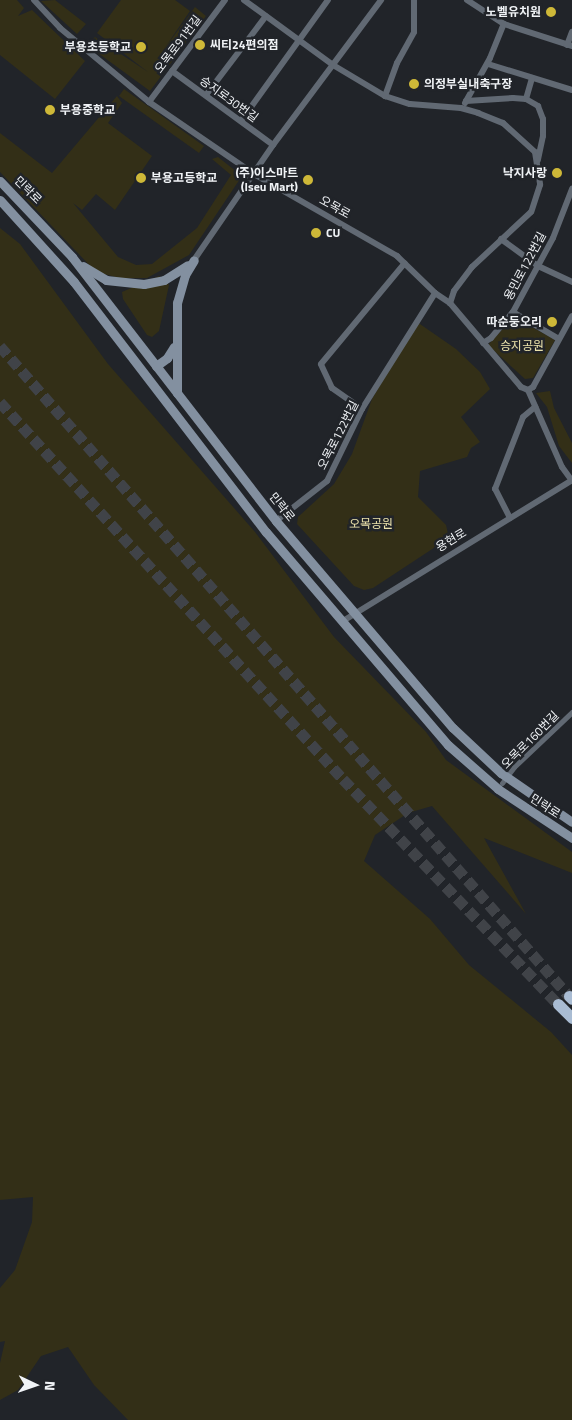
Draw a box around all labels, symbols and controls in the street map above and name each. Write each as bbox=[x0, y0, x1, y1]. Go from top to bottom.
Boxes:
place label: 노벨유치원 bbox=[486, 5, 541, 19]
marker: 노벨유치원 bbox=[545, 6, 557, 18]
street label: 오목로91번길 bbox=[152, 12, 204, 76]
place label: 씨티24편의점 bbox=[210, 38, 279, 52]
marker: 씨티24편의점 bbox=[194, 39, 206, 51]
place label: 부용초등학교 bbox=[65, 40, 131, 54]
marker: 부용초등학교 bbox=[135, 41, 147, 53]
street label: 승지로30번길 bbox=[197, 73, 261, 125]
place label: 의정부실내축구장 bbox=[424, 77, 512, 91]
marker: 의정부실내축구장 bbox=[408, 78, 420, 90]
place label: 부용중학교 bbox=[60, 103, 115, 117]
marker: 부용중학교 bbox=[44, 104, 56, 116]
place label: (주)이스마트 (Iseu Mart) bbox=[235, 166, 298, 194]
place label: 낙지사랑 bbox=[503, 166, 547, 180]
marker: 낙지사랑 bbox=[551, 167, 563, 179]
place label: 부용고등학교 bbox=[151, 171, 217, 185]
marker: 부용고등학교 bbox=[135, 172, 147, 184]
street label: 민락로 bbox=[11, 173, 45, 207]
marker: (주)이스마트 (Iseu Mart) bbox=[302, 174, 314, 186]
street label: 오목로 bbox=[317, 193, 353, 221]
place label: CU bbox=[326, 226, 340, 240]
marker: CU bbox=[310, 227, 322, 239]
street label: 용민로122번길 bbox=[501, 229, 549, 303]
place label: 따순둥오리 bbox=[487, 315, 542, 329]
marker: 따순둥오리 bbox=[546, 316, 558, 328]
park label: 승지공원 bbox=[500, 339, 544, 353]
street label: 오목로122번길 bbox=[314, 398, 362, 472]
street label: 민락로 bbox=[266, 490, 298, 524]
park label: 오목공원 bbox=[349, 517, 393, 531]
street label: 용현로 bbox=[433, 525, 469, 555]
street label: 오목로160번길 bbox=[498, 708, 562, 772]
street label: 민락로 bbox=[527, 791, 563, 821]
north arrow bbox=[10, 1360, 60, 1410]
text: N bbox=[40, 1380, 61, 1391]

